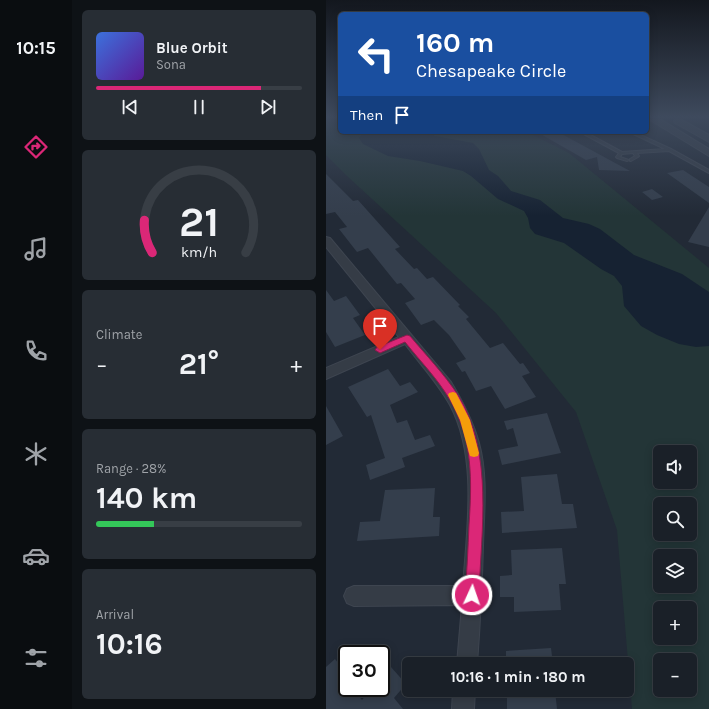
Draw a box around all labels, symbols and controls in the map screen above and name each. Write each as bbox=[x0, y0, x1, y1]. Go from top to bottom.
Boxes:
text: 160 m bbox=[416, 26, 494, 59]
icon: left bbox=[350, 28, 402, 80]
text: 10:15 bbox=[16, 37, 56, 59]
text: Blue Orbit bbox=[156, 39, 228, 57]
text: Sona bbox=[156, 57, 186, 72]
text: Chesapeake Circle bbox=[416, 60, 566, 82]
icon: previous bbox=[119, 96, 141, 118]
icon: pause bbox=[188, 96, 210, 118]
icon: next bbox=[257, 96, 279, 118]
icon: arrive bbox=[391, 104, 413, 126]
text: Then bbox=[350, 106, 383, 124]
icon: directions bbox=[22, 133, 50, 161]
text: 21 bbox=[179, 197, 219, 245]
icon: music bbox=[22, 235, 50, 263]
text: km/h bbox=[181, 243, 217, 260]
pin bbox=[363, 309, 397, 350]
icon: arrive bbox=[369, 315, 391, 337]
text: Climate bbox=[96, 327, 142, 342]
icon: phone bbox=[22, 337, 50, 365]
text: 21° bbox=[179, 346, 219, 382]
text: − bbox=[96, 352, 108, 378]
text: + bbox=[290, 352, 302, 378]
icon: climate bbox=[22, 440, 50, 468]
map controls bbox=[653, 445, 697, 697]
button: sound bbox=[653, 445, 697, 489]
text: Range · 28% bbox=[96, 461, 166, 476]
text: 140 km bbox=[96, 480, 197, 516]
button: search bbox=[653, 497, 697, 541]
icon: car bbox=[22, 542, 50, 570]
button: layers bbox=[653, 549, 697, 593]
position arrow bbox=[451, 574, 493, 616]
button: + bbox=[653, 601, 697, 645]
text: Arrival bbox=[96, 607, 134, 622]
text: 10:16 bbox=[96, 626, 163, 662]
icon: filters bbox=[22, 644, 50, 672]
speed limit sign: 30 bbox=[338, 645, 390, 697]
button: − bbox=[653, 653, 697, 697]
text: 10:16 · 1 min · 180 m bbox=[450, 668, 586, 686]

